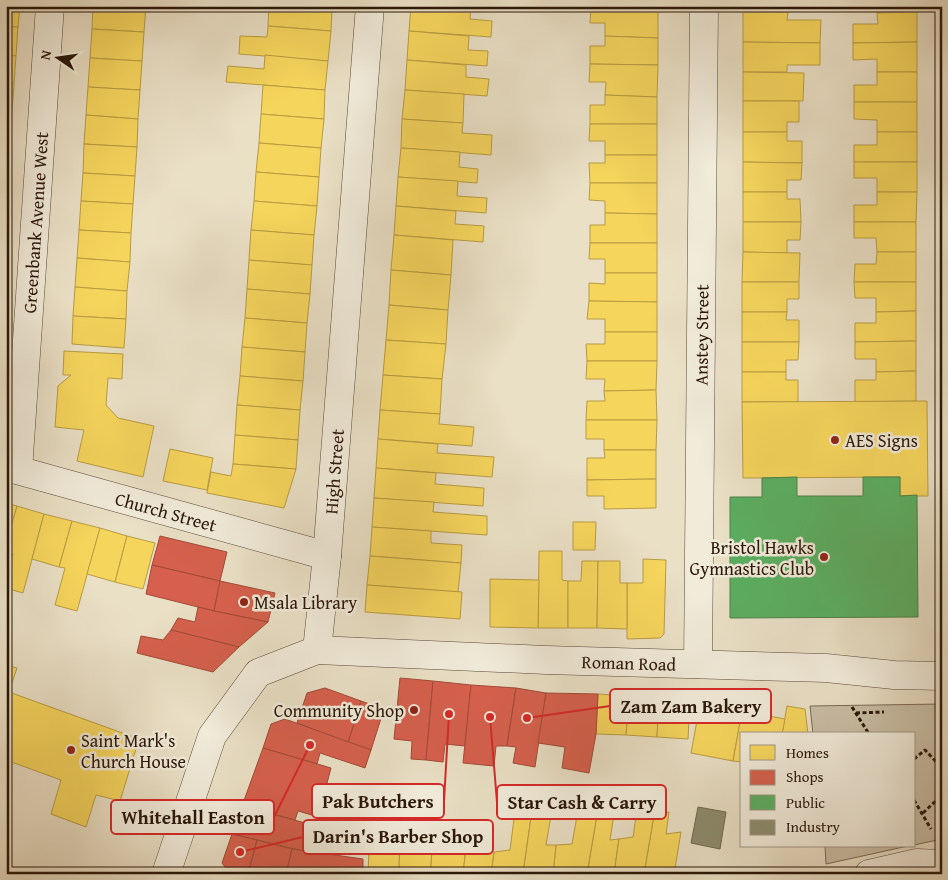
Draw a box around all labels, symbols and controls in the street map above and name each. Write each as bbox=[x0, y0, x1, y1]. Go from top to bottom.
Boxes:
north arrow bbox=[32, 32, 82, 82]
text: N bbox=[35, 48, 56, 62]
street label: Greenbank Avenue West bbox=[15, 130, 55, 314]
street label: Anstey Street bbox=[687, 283, 715, 386]
street label: High Street bbox=[317, 427, 350, 515]
place label: AES Signs bbox=[845, 427, 918, 454]
marker: AES Signs bbox=[829, 434, 841, 446]
street label: Church Street bbox=[112, 484, 220, 538]
place label: Bristol Hawks Gymnastics Club bbox=[690, 534, 814, 582]
marker: Bristol Hawks Gymnastics Club bbox=[818, 551, 830, 563]
place label: Msala Library bbox=[254, 589, 357, 616]
marker: Msala Library bbox=[238, 596, 250, 608]
street label: Roman Road bbox=[581, 648, 677, 677]
callout: Zam Zam Bakery bbox=[610, 689, 771, 723]
text: Zam Zam Bakery bbox=[620, 692, 762, 720]
place label: Community Shop bbox=[274, 697, 404, 724]
marker: Community Shop bbox=[408, 704, 420, 716]
place label: Saint Mark's Church House bbox=[81, 727, 186, 775]
legend bbox=[740, 732, 916, 848]
text: Homes bbox=[786, 742, 829, 763]
marker: Saint Mark's Church House bbox=[65, 744, 77, 756]
text: Shops bbox=[786, 766, 823, 787]
callout: Pak Butchers bbox=[312, 784, 444, 818]
callout: Star Cash & Carry bbox=[497, 785, 666, 819]
text: Pak Butchers bbox=[322, 787, 434, 815]
text: Star Cash & Carry bbox=[507, 788, 657, 816]
text: Public bbox=[786, 792, 825, 813]
callout: Whitehall Easton bbox=[111, 800, 274, 834]
text: Whitehall Easton bbox=[121, 803, 265, 831]
text: Industry bbox=[786, 816, 841, 837]
callout: Darin's Barber Shop bbox=[303, 820, 493, 854]
text: Darin's Barber Shop bbox=[313, 822, 483, 850]

